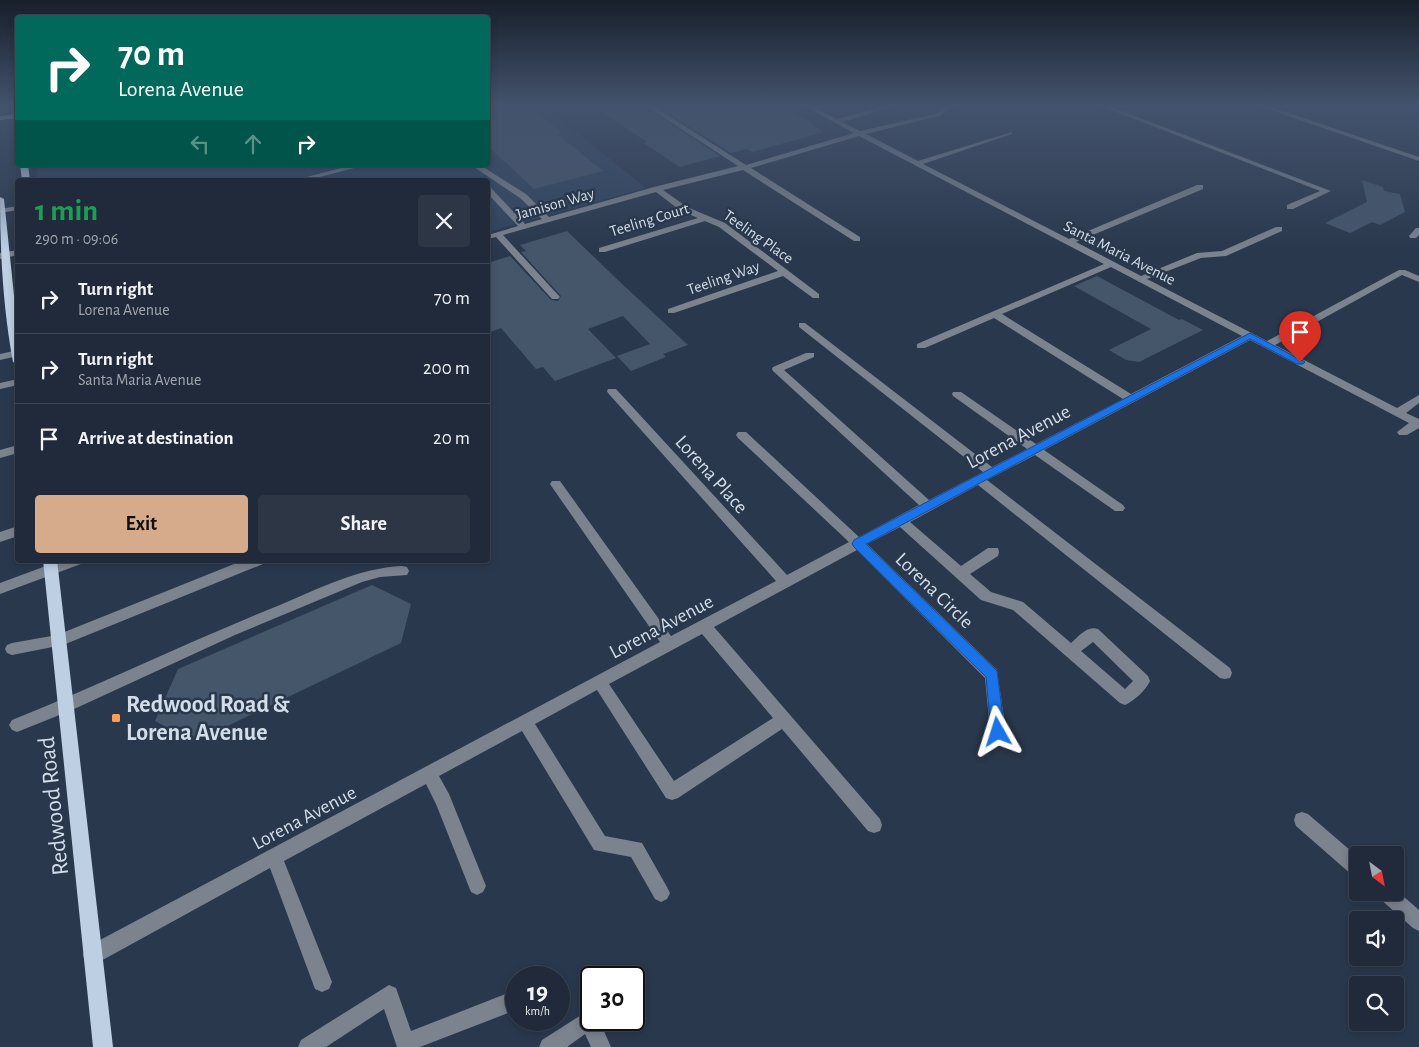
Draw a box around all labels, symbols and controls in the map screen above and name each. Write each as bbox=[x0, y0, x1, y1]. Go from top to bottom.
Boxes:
icon: right bbox=[35, 35, 100, 100]
text: 70 m bbox=[118, 37, 185, 72]
text: Lorena Avenue bbox=[118, 78, 244, 100]
icon: left bbox=[186, 130, 214, 158]
icon: ahead bbox=[239, 130, 267, 158]
icon: right bbox=[292, 130, 320, 158]
street label: Jamison Way bbox=[514, 185, 597, 224]
button: close bbox=[418, 195, 470, 247]
text: 1 min bbox=[35, 196, 98, 226]
street label: Teeling Court bbox=[608, 200, 691, 240]
street label: Teeling Place bbox=[721, 207, 796, 267]
street label: Santa Maria Avenue bbox=[1061, 218, 1178, 288]
text: 290 m · 09:06 bbox=[35, 231, 118, 247]
street label: Teeling Way bbox=[685, 258, 762, 299]
text: Turn right bbox=[78, 280, 153, 299]
icon: right bbox=[35, 285, 63, 313]
text: 70 m bbox=[434, 289, 470, 308]
text: Lorena Avenue bbox=[78, 302, 170, 318]
pin bbox=[1279, 311, 1321, 362]
icon: arrive bbox=[1286, 318, 1314, 346]
text: Turn right bbox=[78, 350, 153, 369]
icon: right bbox=[35, 355, 63, 383]
text: 200 m bbox=[423, 359, 470, 378]
text: Santa Maria Avenue bbox=[78, 372, 201, 388]
street label: Lorena Avenue bbox=[963, 401, 1074, 473]
icon: arrive bbox=[35, 425, 63, 453]
text: Arrive at destination bbox=[78, 429, 234, 448]
text: 20 m bbox=[433, 429, 470, 448]
street label: Lorena Place bbox=[671, 432, 751, 518]
button: Exit bbox=[35, 495, 248, 553]
button: Share bbox=[258, 495, 470, 553]
street label: Lorena Circle bbox=[891, 549, 977, 633]
street label: Lorena Avenue bbox=[606, 591, 717, 663]
place label: Redwood Road & Lorena Avenue bbox=[126, 693, 290, 745]
position arrow bbox=[971, 705, 1023, 757]
marker: Redwood Road & Lorena Avenue bbox=[110, 712, 122, 724]
street label: Redwood Road bbox=[35, 735, 73, 877]
street label: Lorena Avenue bbox=[249, 782, 360, 854]
north arrow bbox=[1349, 846, 1404, 901]
map controls bbox=[1349, 846, 1404, 1031]
button: sound bbox=[1349, 911, 1404, 966]
speed limit sign: 30 bbox=[580, 966, 645, 1031]
button: search bbox=[1349, 976, 1404, 1031]
text: 19 bbox=[527, 980, 548, 1005]
text: km/h bbox=[525, 1005, 550, 1017]

